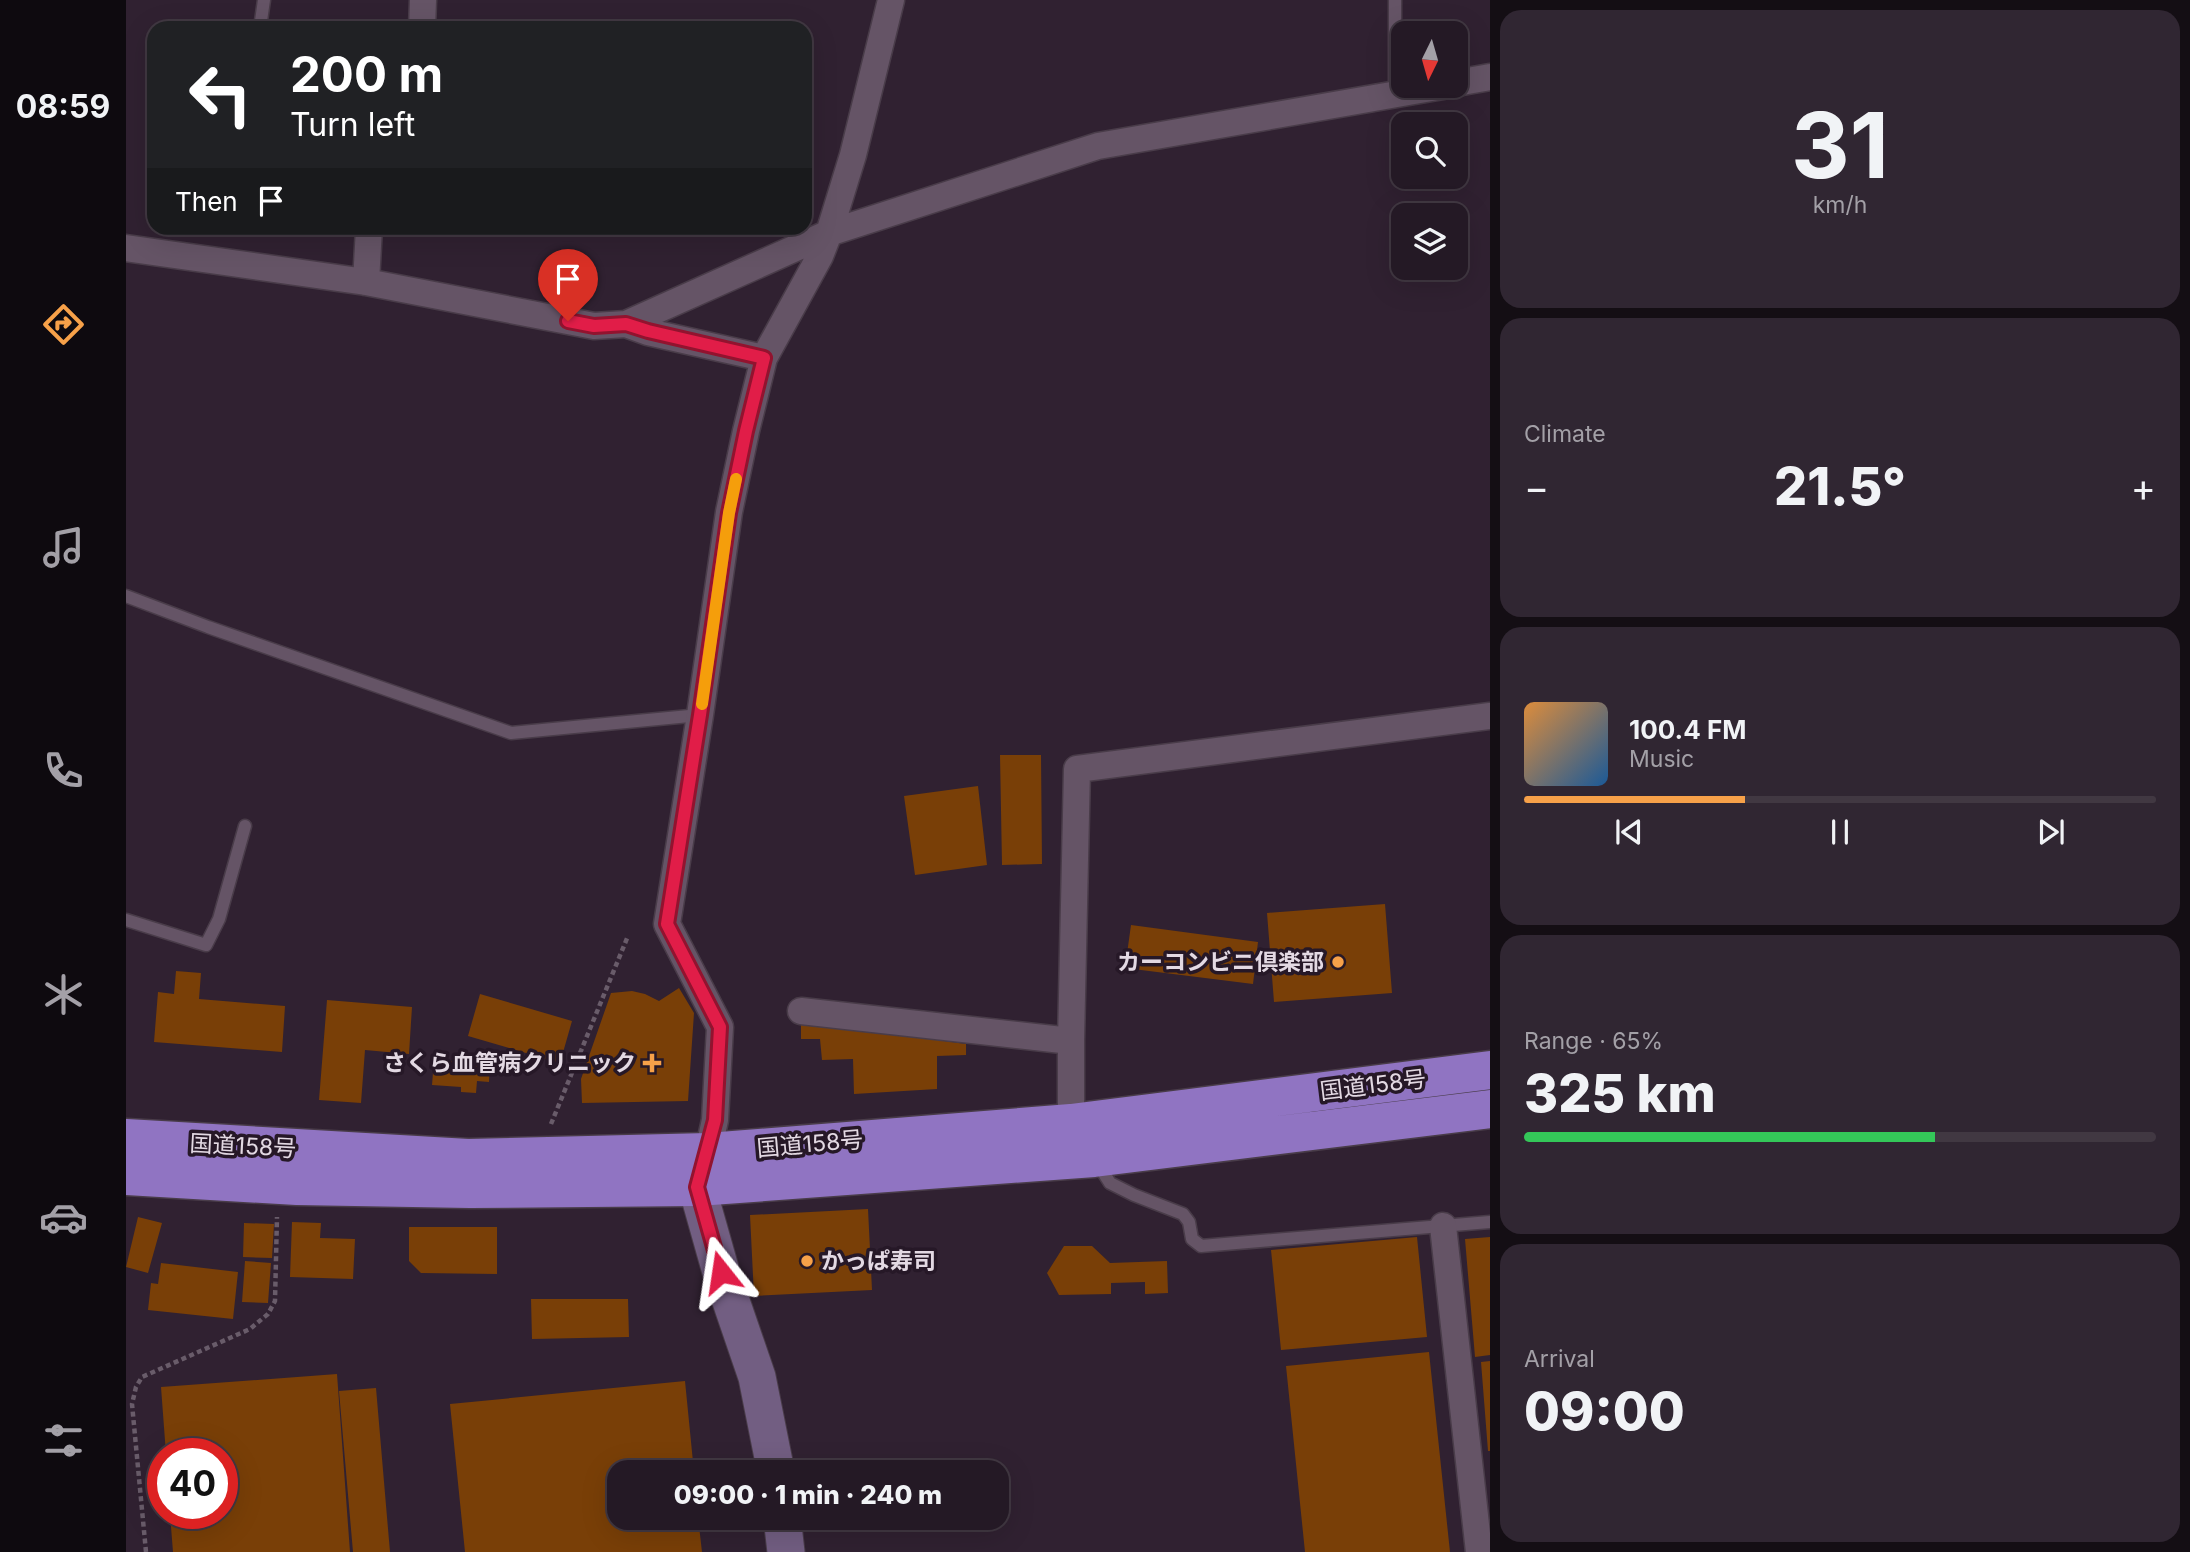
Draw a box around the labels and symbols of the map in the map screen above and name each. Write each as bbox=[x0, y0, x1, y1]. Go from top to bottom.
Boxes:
north arrow bbox=[1391, 21, 1468, 98]
pin bbox=[538, 249, 598, 321]
place label: カーコンビニ倶楽部 bbox=[1117, 948, 1324, 976]
marker: カーコンビニ倶楽部 bbox=[1330, 954, 1346, 970]
place label: さくら血管病クリニック bbox=[383, 1049, 636, 1077]
marker: さくら血管病クリニック bbox=[642, 1053, 662, 1073]
street label: 国道158号 bbox=[1318, 1065, 1428, 1105]
street label: 国道158号 bbox=[756, 1125, 864, 1163]
street label: 国道158号 bbox=[189, 1129, 297, 1163]
position arrow bbox=[684, 1235, 758, 1309]
place label: かっぱ寿司 bbox=[821, 1247, 936, 1275]
marker: かっぱ寿司 bbox=[799, 1253, 815, 1269]
speed limit sign: 40 bbox=[147, 1438, 238, 1529]

